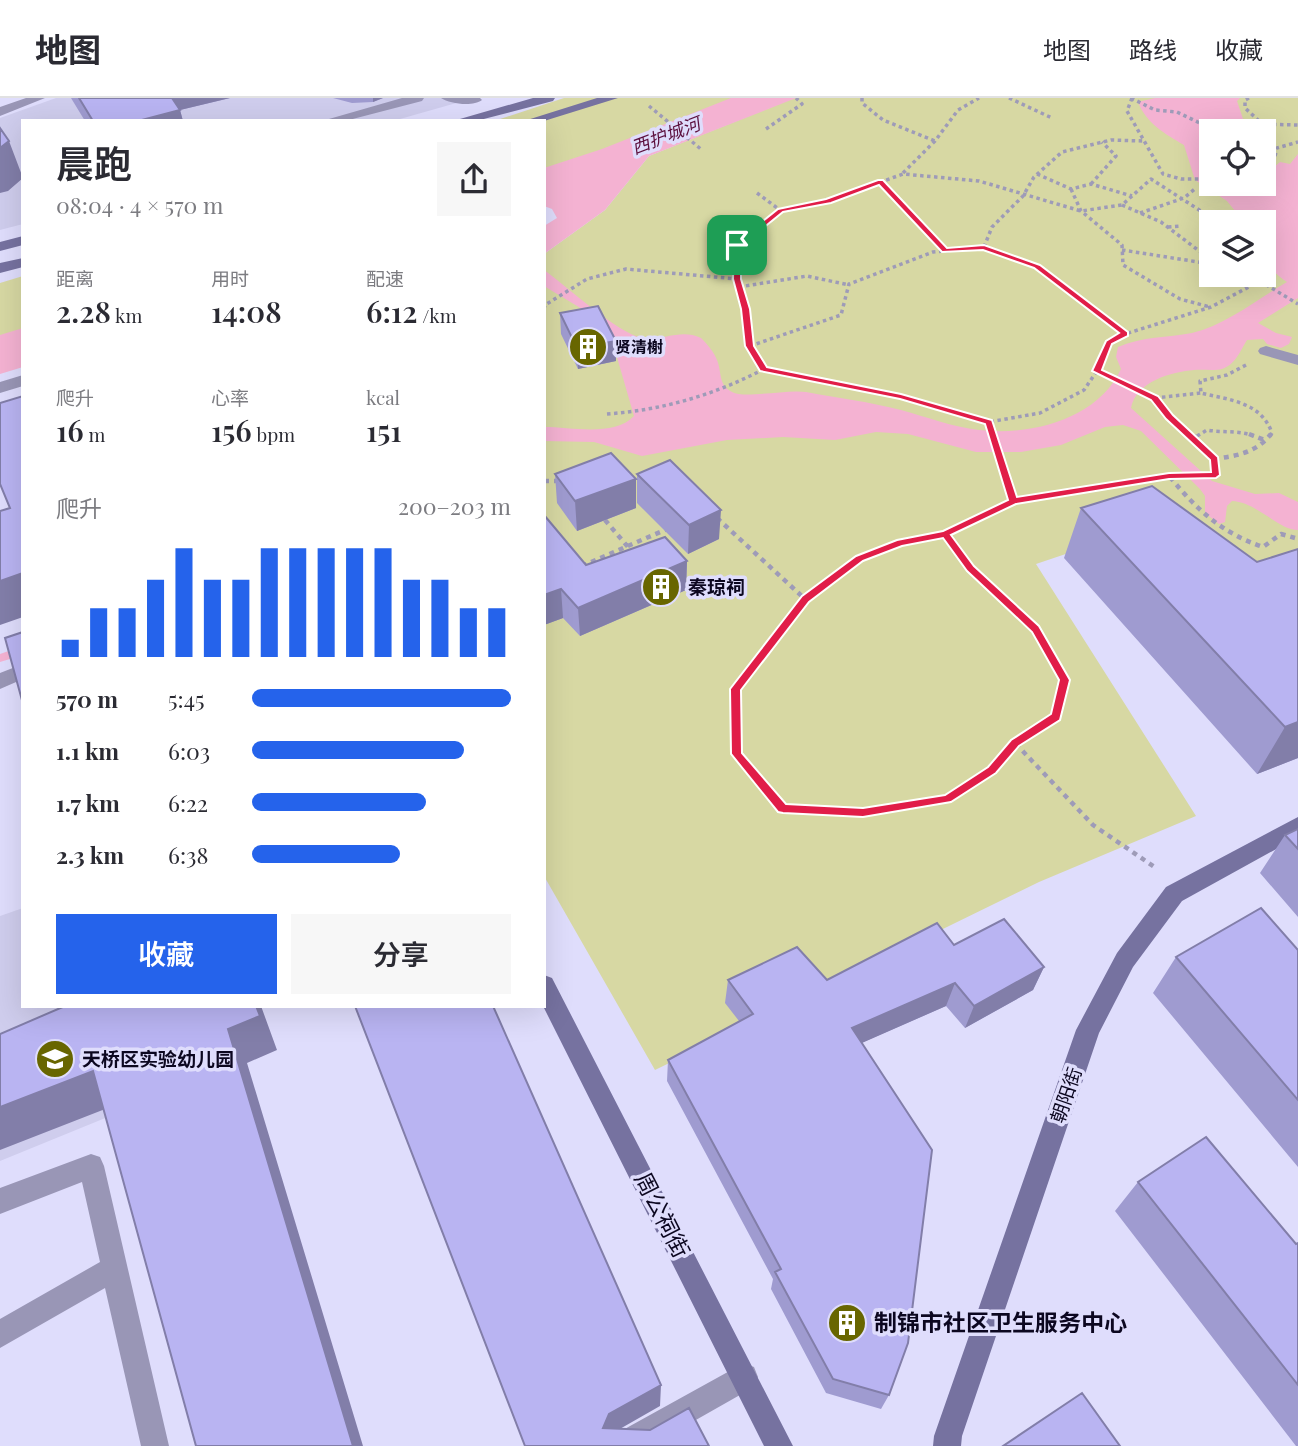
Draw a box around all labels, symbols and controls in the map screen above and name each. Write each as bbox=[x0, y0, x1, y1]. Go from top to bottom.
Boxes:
text: 地图 bbox=[35, 26, 101, 70]
text: 地图 bbox=[1043, 33, 1091, 65]
text: 路线 bbox=[1129, 33, 1177, 65]
text: 收藏 bbox=[1215, 33, 1263, 65]
water label: 西护城河 bbox=[628, 110, 706, 159]
map controls bbox=[1199, 119, 1276, 287]
button: locate bbox=[1199, 119, 1276, 196]
text: 晨跑 bbox=[56, 137, 132, 188]
button: share bbox=[437, 142, 511, 216]
text: 08:04 · 4 × 570 m bbox=[56, 189, 223, 220]
button: layers bbox=[1199, 210, 1276, 287]
pin bbox=[707, 215, 767, 275]
icon: arrive bbox=[718, 226, 756, 264]
text: 距离 bbox=[56, 265, 94, 291]
text: 用时 bbox=[211, 265, 249, 291]
text: 配速 bbox=[366, 265, 404, 291]
text: 2.28 bbox=[56, 291, 111, 331]
text: 14:08 bbox=[211, 291, 282, 331]
text: 6:12 bbox=[366, 291, 418, 331]
text: km bbox=[111, 302, 142, 328]
text: /km bbox=[418, 302, 457, 328]
building icon: 贤清榭 bbox=[567, 326, 609, 368]
place label: 贤清榭 bbox=[615, 336, 663, 357]
text: 爬升 bbox=[56, 384, 94, 410]
text: 心率 bbox=[211, 384, 249, 410]
text: kcal bbox=[366, 384, 400, 410]
text: 16 bbox=[56, 410, 84, 450]
text: 156 bbox=[211, 410, 252, 450]
text: 151 bbox=[366, 410, 402, 450]
text: m bbox=[84, 421, 105, 447]
text: bpm bbox=[252, 421, 295, 447]
text: 200–203 m bbox=[398, 490, 511, 521]
text: 爬升 bbox=[56, 492, 102, 523]
building icon: 秦琼祠 bbox=[640, 566, 682, 608]
place label: 秦琼祠 bbox=[688, 573, 745, 599]
text: 570 m bbox=[56, 683, 118, 714]
text: 5:45 bbox=[168, 683, 205, 714]
text: 1.1 km bbox=[56, 735, 119, 766]
text: 6:03 bbox=[168, 735, 210, 766]
text: 1.7 km bbox=[56, 787, 120, 818]
text: 6:22 bbox=[168, 787, 208, 818]
text: 2.3 km bbox=[56, 839, 124, 870]
text: 6:38 bbox=[168, 839, 208, 870]
button: 收藏 bbox=[56, 914, 277, 994]
button: 分享 bbox=[291, 914, 511, 994]
school or university icon: 天桥区实验幼儿园 bbox=[34, 1038, 76, 1080]
place label: 天桥区实验幼儿园 bbox=[82, 1045, 234, 1071]
street label: 朝阳街 bbox=[1043, 1063, 1087, 1126]
street label: 周公祠街 bbox=[629, 1166, 698, 1262]
building icon: 制锦市社区卫生服务中心 bbox=[826, 1302, 868, 1344]
place label: 制锦市社区卫生服务中心 bbox=[874, 1306, 1127, 1337]

